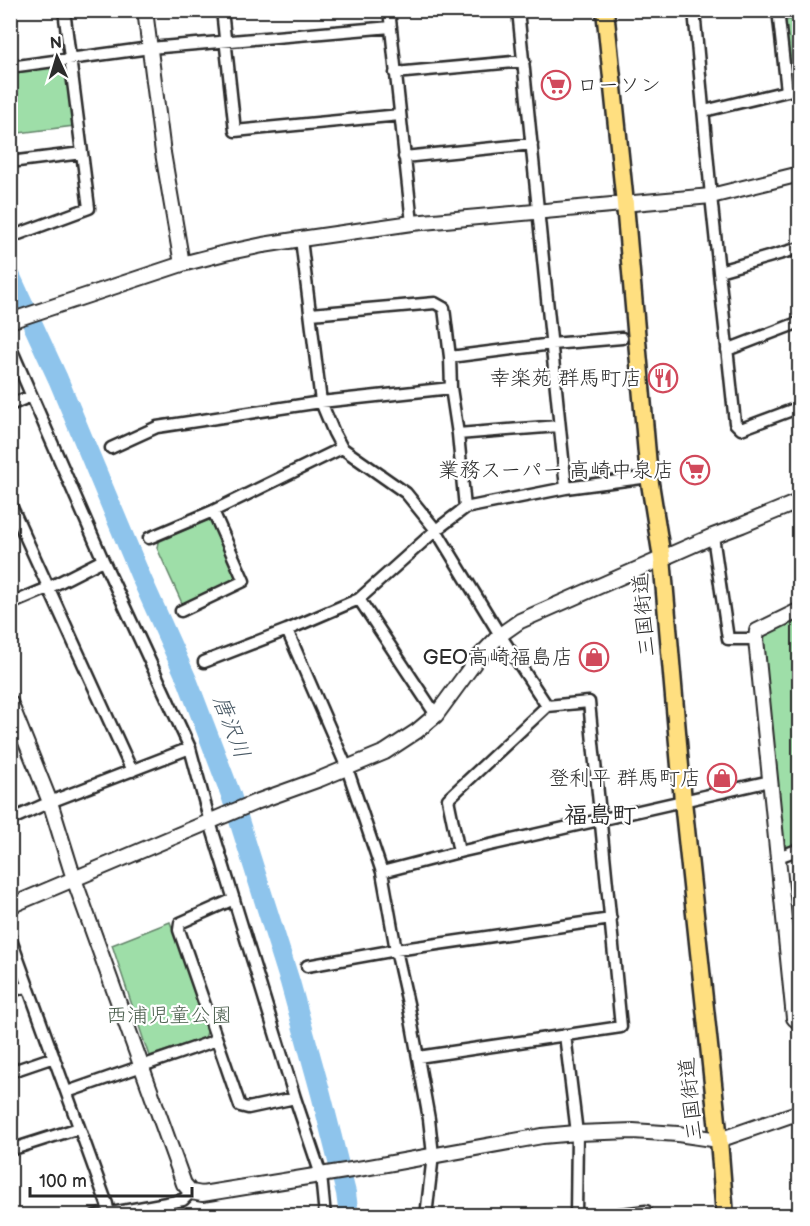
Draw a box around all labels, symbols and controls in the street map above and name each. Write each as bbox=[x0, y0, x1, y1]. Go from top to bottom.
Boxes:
north arrow bbox=[27, 27, 87, 87]
text: N bbox=[49, 34, 63, 53]
supermarket icon: ローソン bbox=[540, 69, 572, 101]
place label: ローソン bbox=[577, 73, 661, 98]
restaurant icon: 幸楽苑 群馬町店 bbox=[647, 362, 679, 394]
place label: 幸楽苑 群馬町店 bbox=[489, 366, 642, 391]
supermarket icon: 業務スーパー 高崎中泉店 bbox=[679, 454, 711, 486]
place label: 業務スーパー 高崎中泉店 bbox=[438, 458, 674, 483]
street label: 三国街道 bbox=[628, 572, 660, 658]
shop icon: GEO高崎福島店 bbox=[578, 641, 610, 673]
place label: GEO高崎福島店 bbox=[423, 645, 573, 670]
water label: 唐沢川 bbox=[207, 691, 255, 763]
shop icon: 登利平 群馬町店 bbox=[706, 762, 738, 794]
place label: 登利平 群馬町店 bbox=[548, 766, 701, 791]
district label: 福島町 bbox=[564, 801, 636, 830]
park label: 西浦児童公園 bbox=[106, 1003, 232, 1028]
street label: 三国街道 bbox=[674, 1056, 708, 1142]
scale bar bbox=[30, 1160, 192, 1198]
text: 100 m bbox=[39, 1171, 87, 1192]

